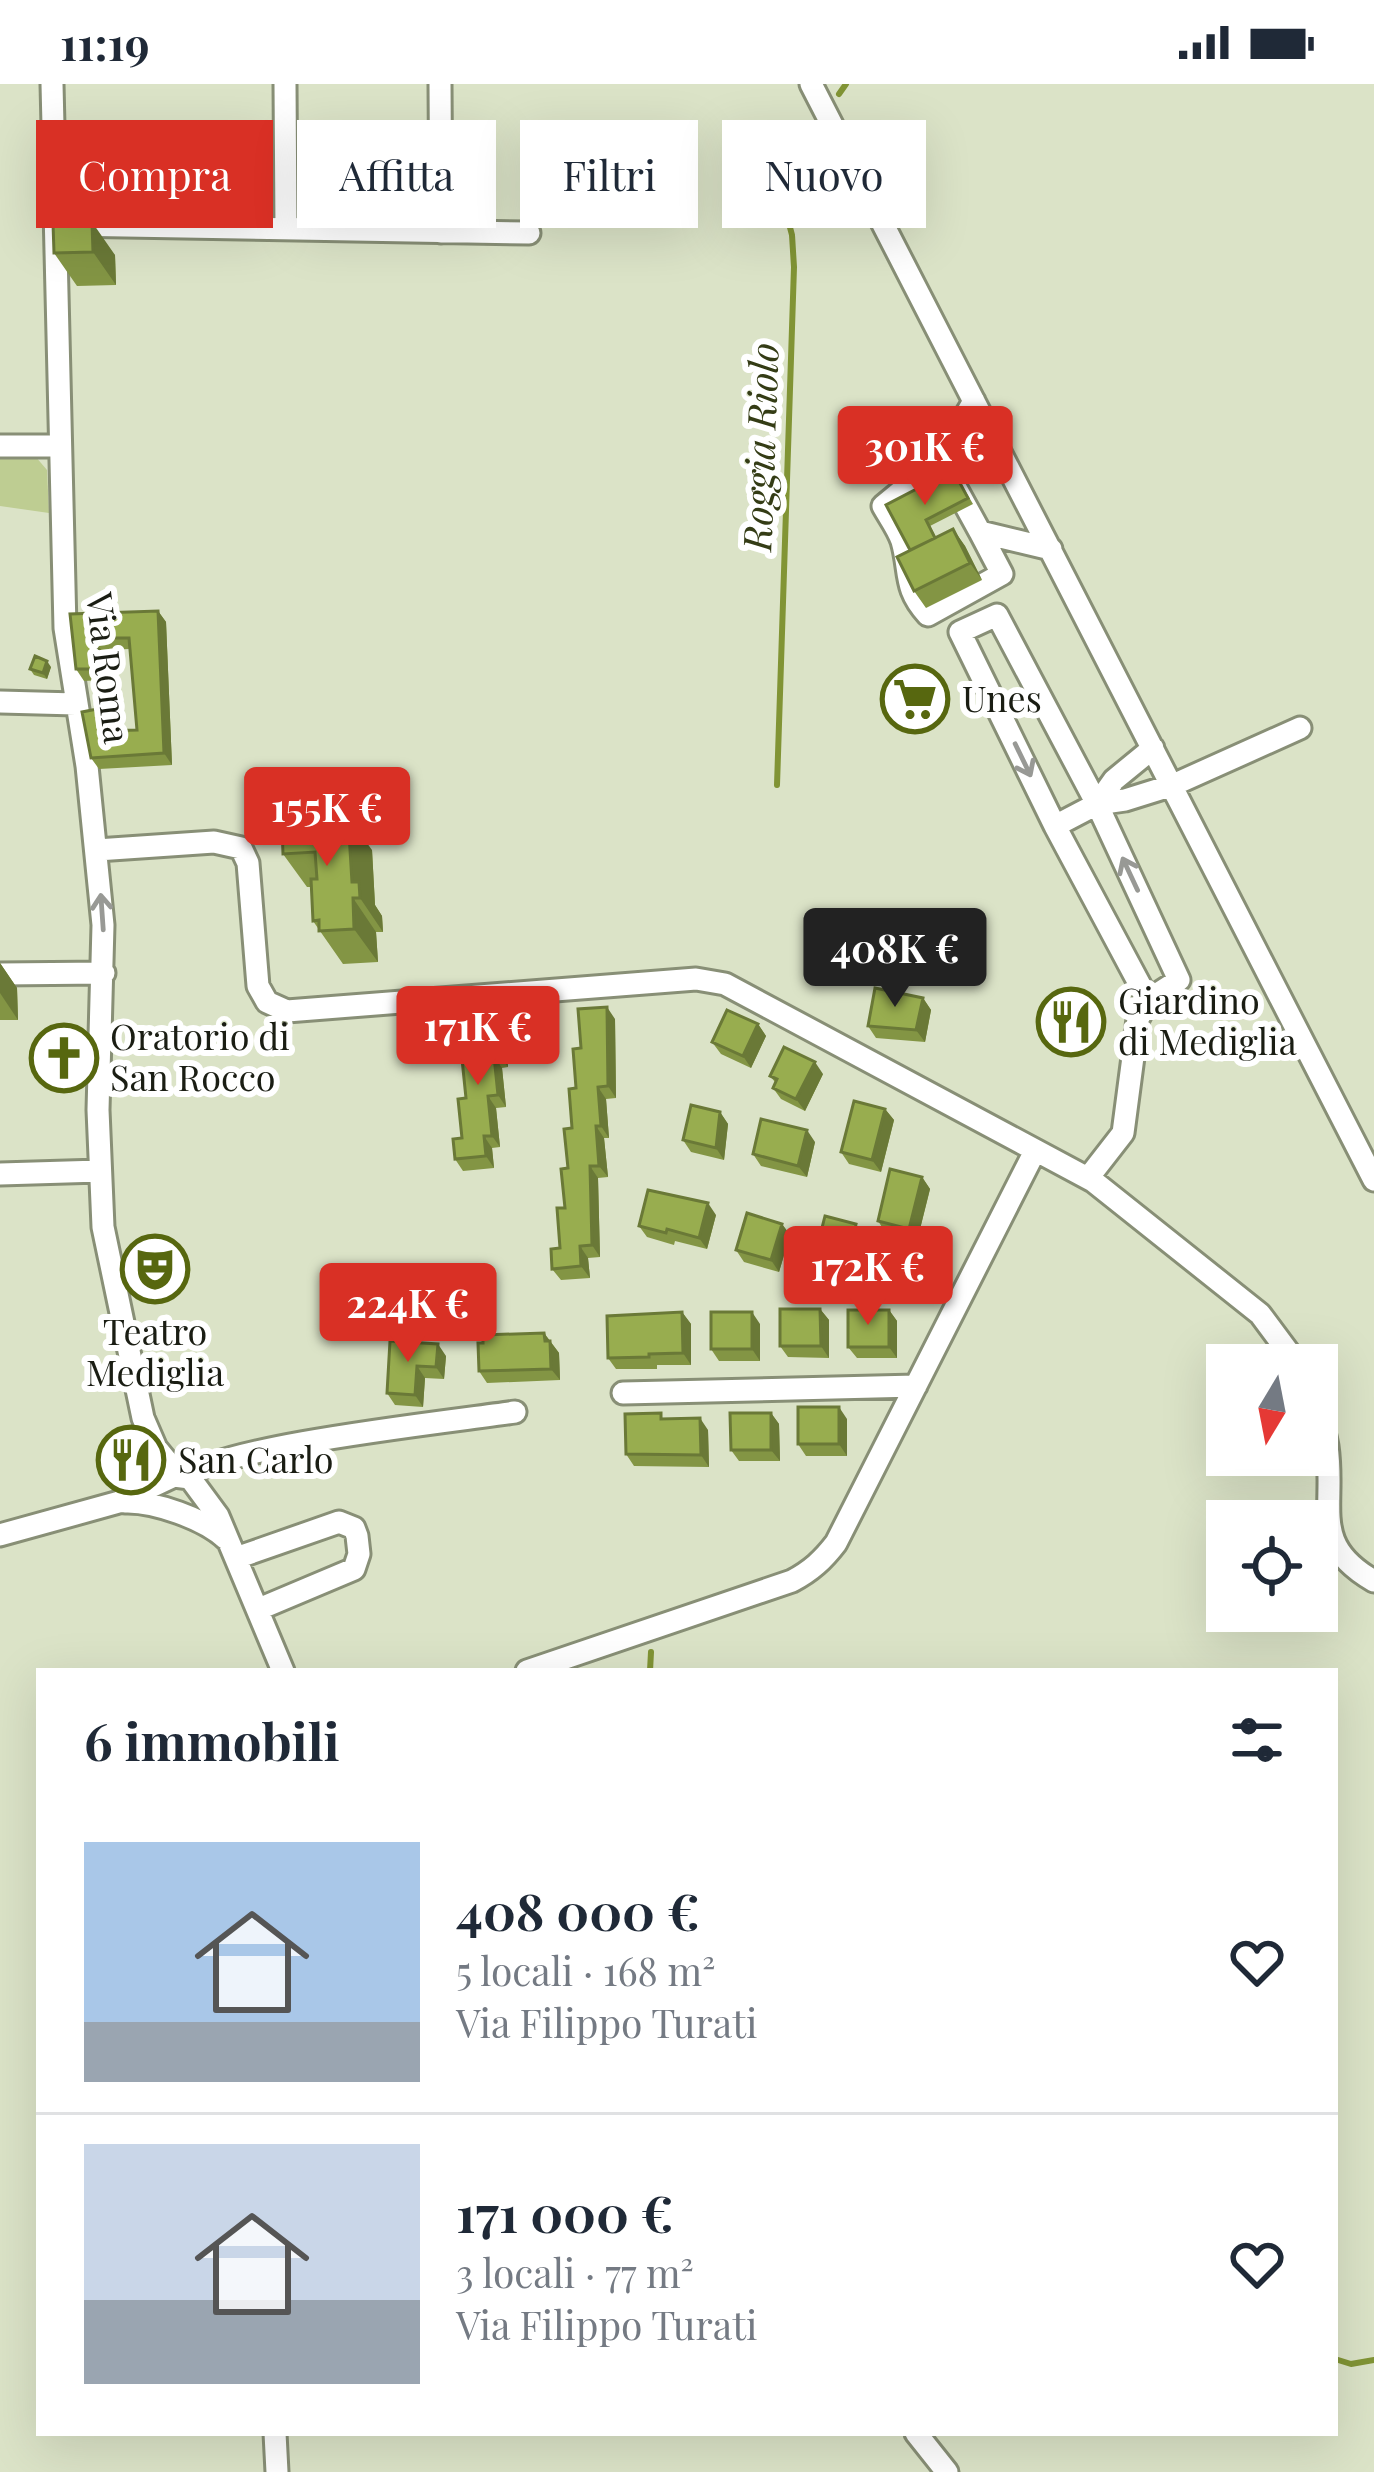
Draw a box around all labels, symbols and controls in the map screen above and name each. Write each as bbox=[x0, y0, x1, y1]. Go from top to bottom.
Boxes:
text: 11:19 bbox=[60, 12, 150, 72]
chip: Compra bbox=[36, 120, 273, 228]
chip: Affitta bbox=[297, 120, 496, 228]
chip: Filtri bbox=[520, 120, 698, 228]
chip: Nuovo bbox=[722, 120, 926, 228]
water label: Roggia Riolo bbox=[729, 342, 789, 554]
pin: 301K € bbox=[827, 406, 1023, 508]
text: 301K € bbox=[865, 419, 985, 471]
street label: Via Roma bbox=[77, 589, 143, 746]
supermarket icon: Unes bbox=[880, 664, 950, 734]
place label: Unes bbox=[962, 673, 1042, 721]
one-way arrow bbox=[1012, 742, 1035, 777]
pin: 155K € bbox=[229, 767, 425, 869]
text: 155K € bbox=[271, 780, 383, 832]
one-way arrow bbox=[1118, 857, 1140, 893]
one-way arrow bbox=[90, 893, 113, 932]
pin: 408K € bbox=[797, 908, 993, 1010]
text: 408K € bbox=[830, 921, 960, 973]
place label: Giardino di Mediglia bbox=[1118, 975, 1297, 1064]
pin: 171K € bbox=[380, 986, 576, 1088]
restaurant icon: Giardino di Mediglia bbox=[1036, 987, 1106, 1057]
text: 171K € bbox=[423, 999, 533, 1051]
place label: Oratorio di San Rocco bbox=[110, 1011, 290, 1100]
church icon: Oratorio di San Rocco bbox=[29, 1023, 99, 1093]
pin: 172K € bbox=[770, 1226, 966, 1328]
theatre icon: Teatro Mediglia bbox=[120, 1234, 190, 1304]
text: 172K € bbox=[811, 1239, 925, 1291]
pin: 224K € bbox=[310, 1263, 506, 1365]
text: 224K € bbox=[347, 1276, 469, 1328]
place label: Teatro Mediglia bbox=[86, 1306, 224, 1395]
north arrow bbox=[1206, 1344, 1338, 1476]
map controls bbox=[1206, 1344, 1338, 1632]
restaurant icon: San Carlo bbox=[96, 1425, 166, 1495]
place label: San Carlo bbox=[178, 1434, 333, 1482]
button: locate bbox=[1206, 1500, 1338, 1632]
text: 6 immobili bbox=[84, 1706, 340, 1774]
icon: filters bbox=[1224, 1707, 1290, 1773]
text: 408 000 € bbox=[456, 1876, 699, 1944]
icon: home bbox=[180, 1890, 324, 2034]
icon: heart bbox=[1224, 1929, 1290, 1995]
text: 5 locali · 168 m² bbox=[456, 1944, 715, 1996]
text: Via Filippo Turati bbox=[456, 1996, 757, 2048]
text: 171 000 € bbox=[456, 2178, 673, 2246]
icon: home bbox=[180, 2192, 324, 2336]
icon: heart bbox=[1224, 2231, 1290, 2297]
text: 3 locali · 77 m² bbox=[456, 2246, 694, 2298]
text: Via Filippo Turati bbox=[456, 2298, 757, 2350]

